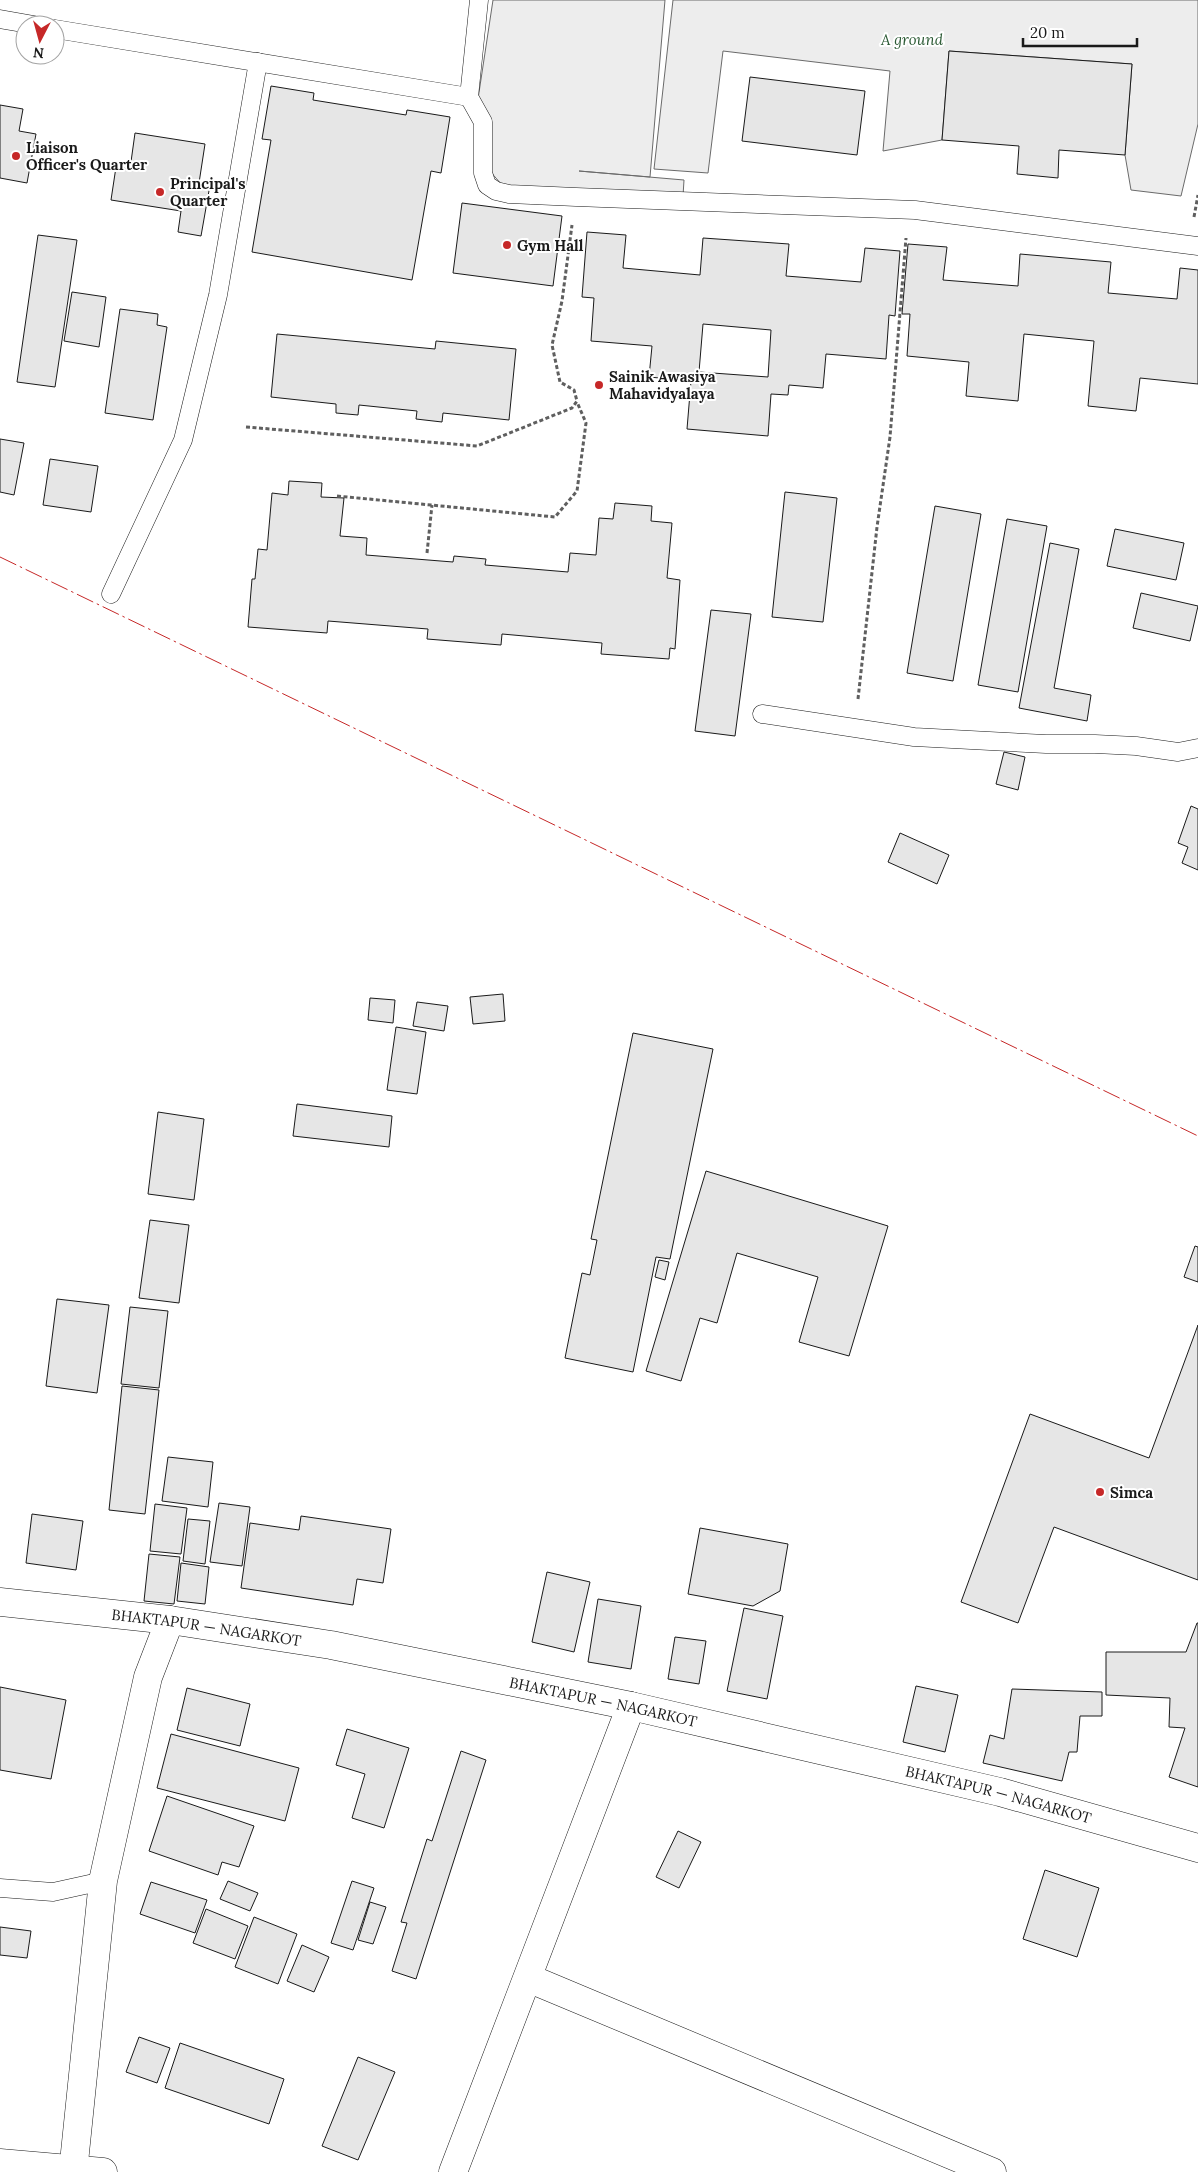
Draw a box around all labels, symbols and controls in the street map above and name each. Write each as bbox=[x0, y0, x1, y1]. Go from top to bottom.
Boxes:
north arrow bbox=[15, 15, 65, 65]
scale bar bbox=[1023, 15, 1137, 47]
text: 20 m bbox=[1030, 23, 1065, 42]
park label: A ground bbox=[880, 30, 944, 49]
text: N bbox=[32, 43, 45, 62]
place label: Liaison Officer's Quarter bbox=[26, 138, 148, 174]
marker: Liaison Officer's Quarter bbox=[10, 150, 22, 162]
place label: Principal's Quarter bbox=[170, 174, 245, 210]
marker: Principal's Quarter bbox=[154, 186, 166, 198]
place label: Gym Hall bbox=[517, 236, 584, 255]
marker: Gym Hall bbox=[501, 239, 513, 251]
place label: Sainik Awasiya Mahavidyalaya bbox=[609, 367, 716, 403]
marker: Sainik Awasiya Mahavidyalaya bbox=[593, 379, 605, 391]
place label: Simca bbox=[1110, 1483, 1153, 1502]
marker: Simca bbox=[1094, 1486, 1106, 1498]
street label: BHAKTAPUR — NAGARKOT bbox=[111, 1604, 303, 1650]
street label: BHAKTAPUR — NAGARKOT bbox=[508, 1672, 699, 1731]
street label: BHAKTAPUR — NAGARKOT bbox=[904, 1761, 1094, 1827]

